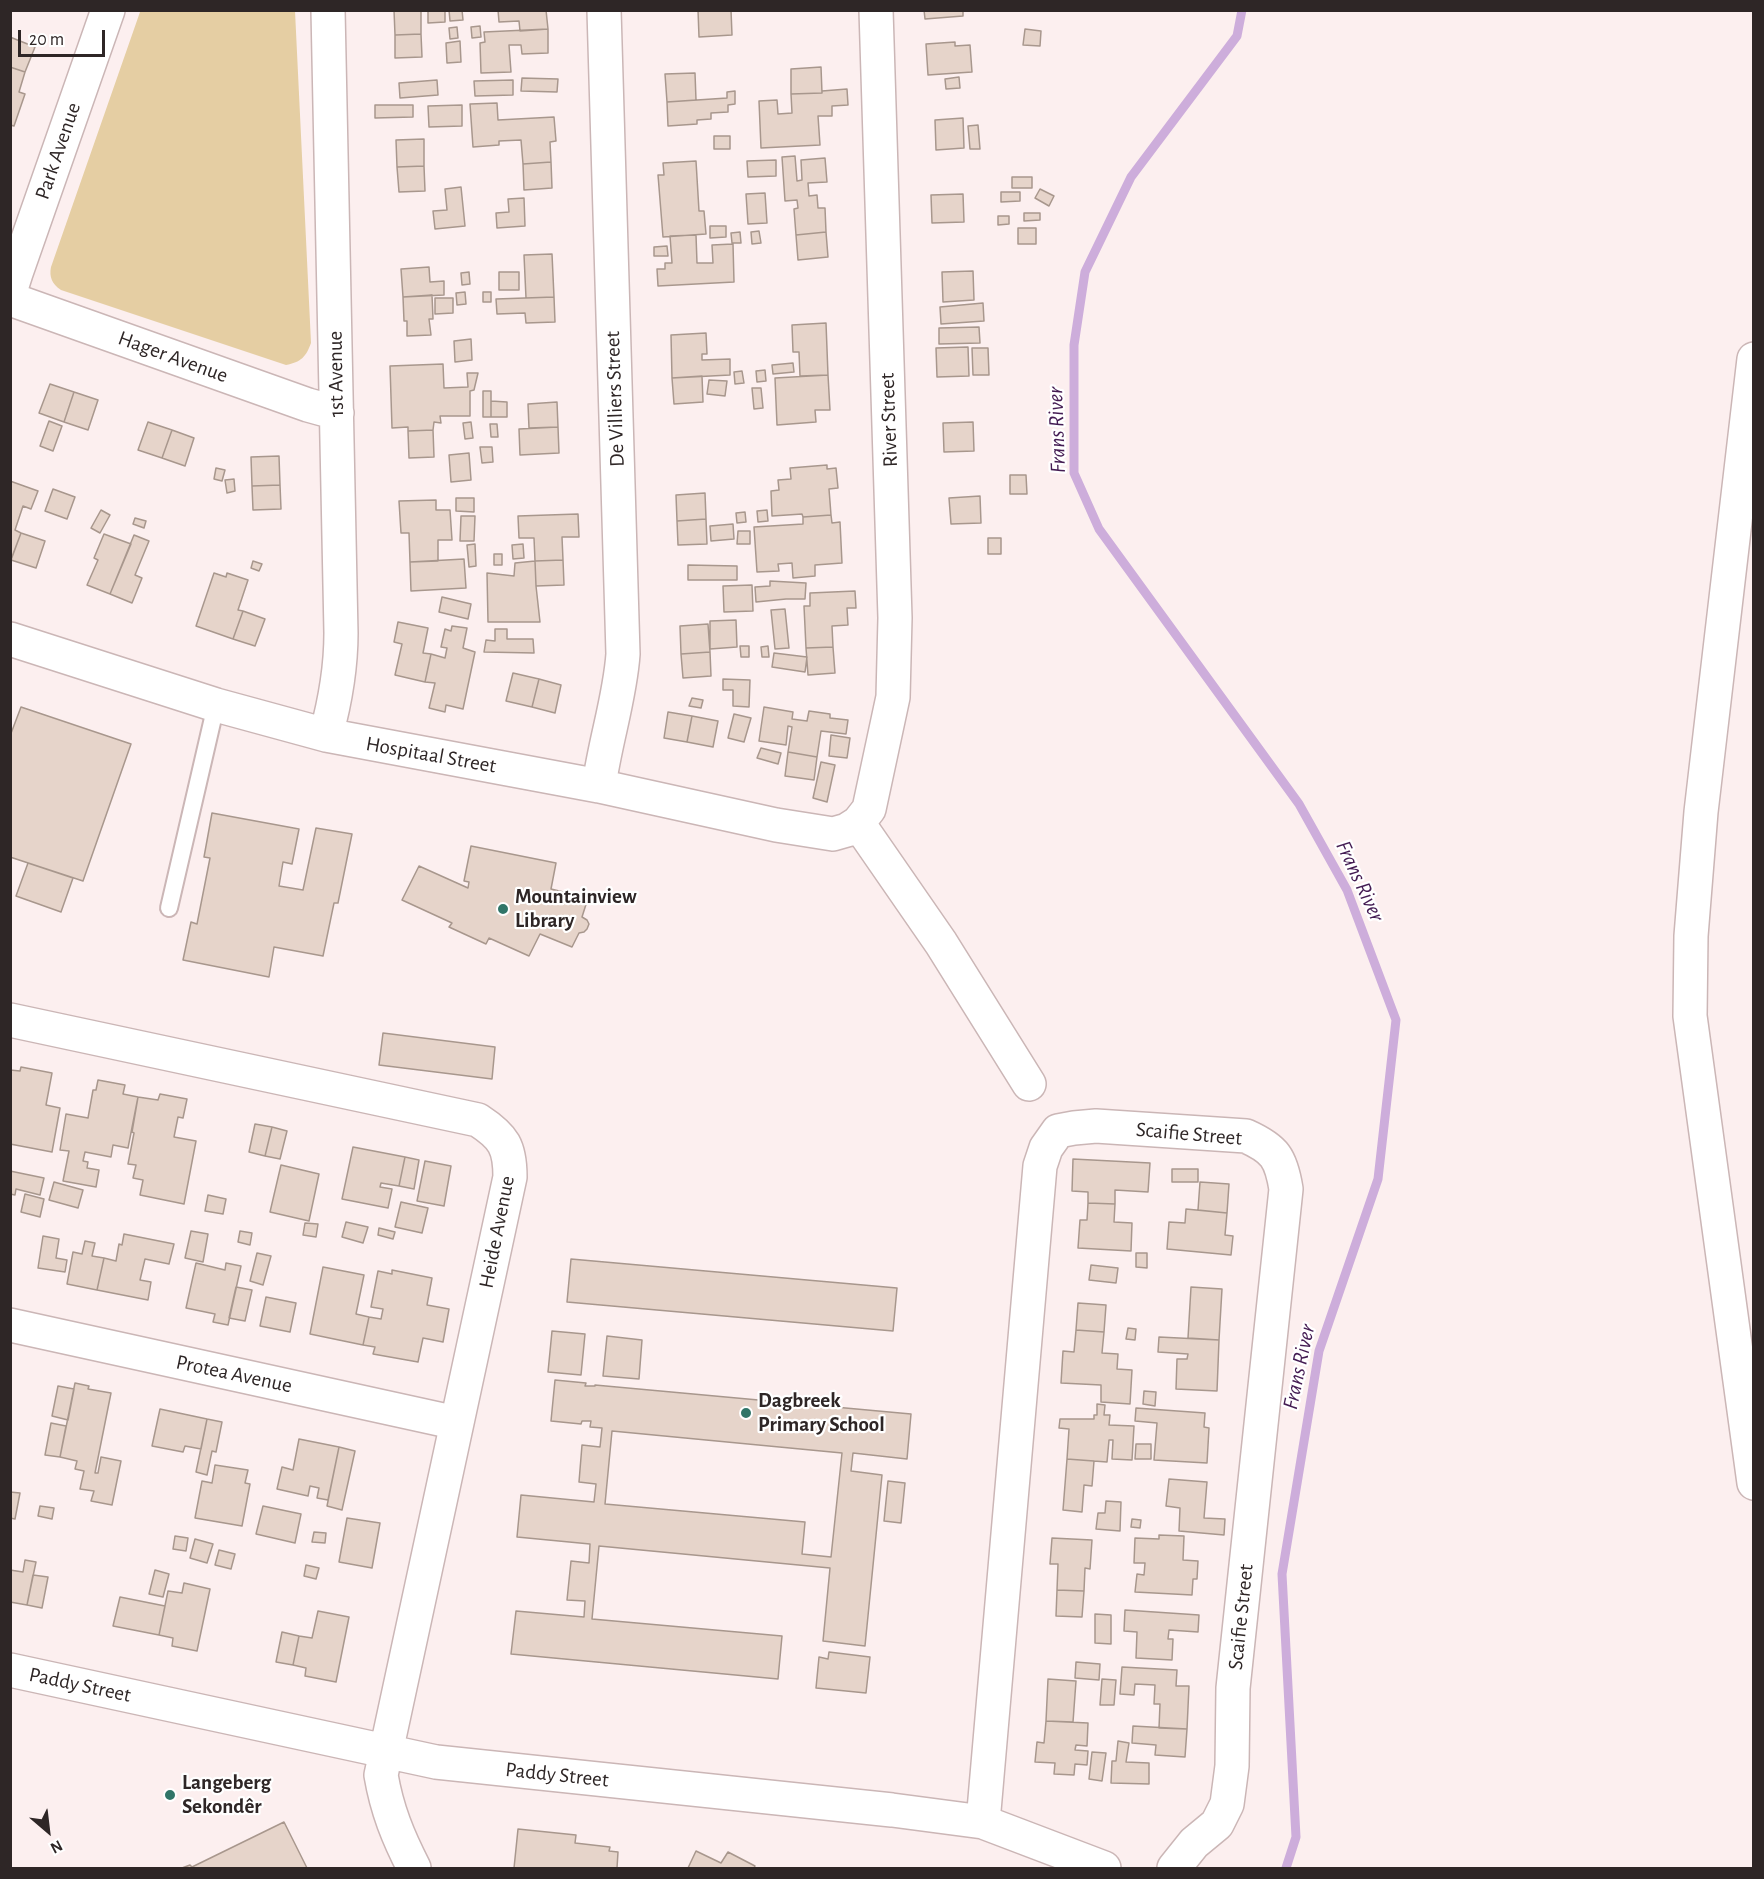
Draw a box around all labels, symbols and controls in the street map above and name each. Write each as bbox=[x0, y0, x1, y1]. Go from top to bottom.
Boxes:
scale bar bbox=[21, 18, 108, 56]
text: 20 m bbox=[29, 31, 64, 49]
street label: Park Avenue bbox=[30, 99, 86, 203]
street label: Hager Avenue bbox=[115, 325, 231, 389]
street label: De Villiers Street bbox=[600, 330, 630, 468]
street label: 1st Avenue bbox=[323, 331, 349, 417]
street label: River Street bbox=[875, 372, 903, 468]
water label: Frans River bbox=[1042, 386, 1072, 474]
street label: Hospitaal Street bbox=[364, 731, 498, 779]
water label: Frans River bbox=[1330, 836, 1390, 926]
place label: Mountainview Library bbox=[515, 884, 637, 934]
marker: Mountainview Library bbox=[496, 902, 510, 916]
street label: Scaifie Street bbox=[1135, 1117, 1243, 1151]
street label: Heide Avenue bbox=[474, 1174, 520, 1290]
water label: Frans River bbox=[1277, 1322, 1321, 1412]
street label: Protea Avenue bbox=[174, 1349, 294, 1399]
place label: Dagbreek Primary School bbox=[758, 1388, 885, 1438]
marker: Dagbreek Primary School bbox=[739, 1406, 753, 1420]
street label: Scaifie Street bbox=[1223, 1563, 1259, 1671]
street label: Paddy Street bbox=[27, 1662, 133, 1708]
street label: Paddy Street bbox=[504, 1757, 610, 1793]
place label: Langeberg Sekondêr bbox=[182, 1770, 271, 1820]
marker: Langeberg Sekondêr bbox=[163, 1788, 177, 1802]
north arrow bbox=[18, 1801, 78, 1861]
text: N bbox=[48, 1837, 65, 1857]

